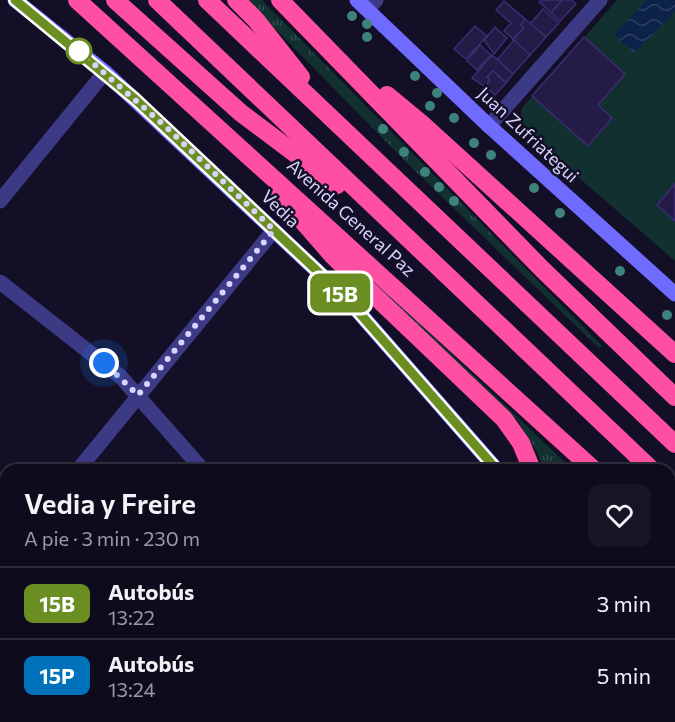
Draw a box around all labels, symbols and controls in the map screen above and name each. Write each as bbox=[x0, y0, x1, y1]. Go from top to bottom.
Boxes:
unlabelled marker bbox=[66, 38, 92, 64]
street label: Juan Zufriategui bbox=[474, 82, 584, 187]
street label: Avenida General Paz bbox=[283, 154, 420, 281]
street label: Vedia bbox=[257, 185, 305, 232]
line badge: 15B bbox=[306, 274, 374, 312]
text: 15B bbox=[322, 281, 358, 306]
your location bbox=[89, 348, 119, 378]
button: heart bbox=[588, 484, 651, 547]
text: Vedia y Freire bbox=[24, 486, 196, 520]
text: A pie · 3 min · 230 m bbox=[24, 526, 200, 550]
text: Autobús bbox=[108, 578, 194, 605]
text: 3 min bbox=[597, 590, 651, 617]
text: 15B bbox=[39, 591, 75, 616]
text: 13:22 bbox=[108, 605, 155, 629]
text: Autobús bbox=[108, 650, 194, 677]
text: 5 min bbox=[597, 662, 651, 689]
text: 15P bbox=[39, 663, 75, 688]
text: 13:24 bbox=[108, 677, 155, 701]

